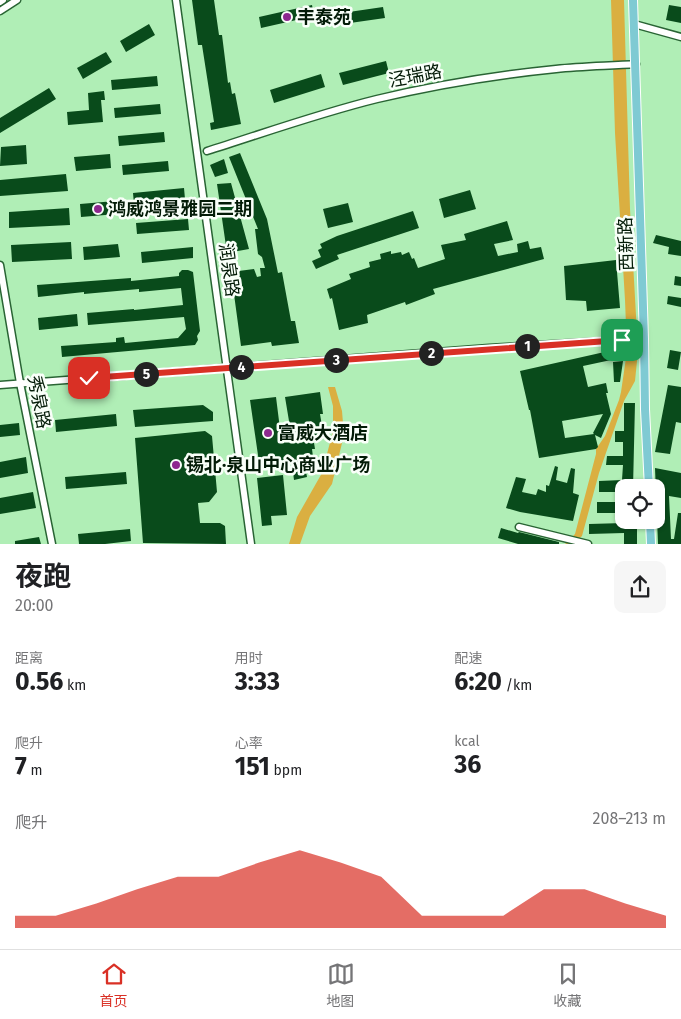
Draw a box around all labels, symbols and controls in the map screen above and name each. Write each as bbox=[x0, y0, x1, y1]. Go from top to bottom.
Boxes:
place label: 丰泰苑 bbox=[297, 6, 351, 28]
marker: 丰泰苑 bbox=[281, 11, 293, 23]
street label: 泾瑞路 bbox=[386, 60, 444, 92]
place label: 鸿威鸿景雅园二期 bbox=[108, 198, 252, 220]
marker: 鸿威鸿景雅园二期 bbox=[92, 203, 104, 215]
street label: 西新路 bbox=[614, 217, 638, 271]
street label: 润泉路 bbox=[214, 242, 244, 298]
pin bbox=[601, 319, 643, 361]
icon: arrive bbox=[608, 326, 636, 354]
pin: 1 bbox=[514, 334, 540, 358]
text: 1 bbox=[524, 338, 531, 355]
pin: 2 bbox=[418, 340, 444, 366]
text: 2 bbox=[428, 345, 435, 362]
pin: 3 bbox=[324, 348, 348, 372]
text: 3 bbox=[333, 352, 340, 369]
pin: 4 bbox=[228, 354, 254, 380]
pin bbox=[68, 357, 110, 399]
text: 4 bbox=[238, 359, 245, 376]
pin: 5 bbox=[134, 362, 158, 386]
icon: check bbox=[75, 364, 103, 392]
text: 5 bbox=[143, 366, 150, 383]
street label: 秀泉路 bbox=[23, 373, 55, 431]
place label: 富威大酒店 bbox=[278, 422, 368, 444]
marker: 富威大酒店 bbox=[262, 427, 274, 439]
place label: 锡北·泉山中心商业广场 bbox=[186, 454, 370, 476]
marker: 锡北·泉山中心商业广场 bbox=[170, 459, 182, 471]
map controls bbox=[615, 479, 665, 529]
button: locate bbox=[615, 479, 665, 529]
text: 夜跑 bbox=[15, 560, 71, 593]
button: share bbox=[614, 561, 666, 613]
text: 20:00 bbox=[15, 596, 54, 615]
text: 距离 bbox=[15, 650, 43, 667]
text: 用时 bbox=[235, 650, 263, 667]
text: 配速 bbox=[454, 650, 482, 667]
text: 0.56 bbox=[15, 667, 63, 697]
text: 3:33 bbox=[235, 667, 280, 697]
text: 6:20 bbox=[454, 667, 502, 697]
text: km bbox=[63, 677, 86, 694]
text: /km bbox=[502, 677, 532, 694]
text: kcal bbox=[454, 733, 480, 750]
text: 爬升 bbox=[15, 735, 43, 752]
text: 心率 bbox=[235, 735, 263, 752]
text: 36 bbox=[454, 750, 481, 780]
text: 7 bbox=[15, 752, 27, 782]
text: 151 bbox=[235, 752, 270, 782]
text: m bbox=[27, 762, 42, 779]
text: bpm bbox=[270, 762, 302, 779]
text: 208–213 m bbox=[593, 809, 666, 828]
text: 爬升 bbox=[15, 813, 47, 832]
tab: 首页 bbox=[100, 960, 128, 1010]
tab: 地图 bbox=[327, 960, 355, 1010]
tab: 收藏 bbox=[554, 960, 582, 1010]

